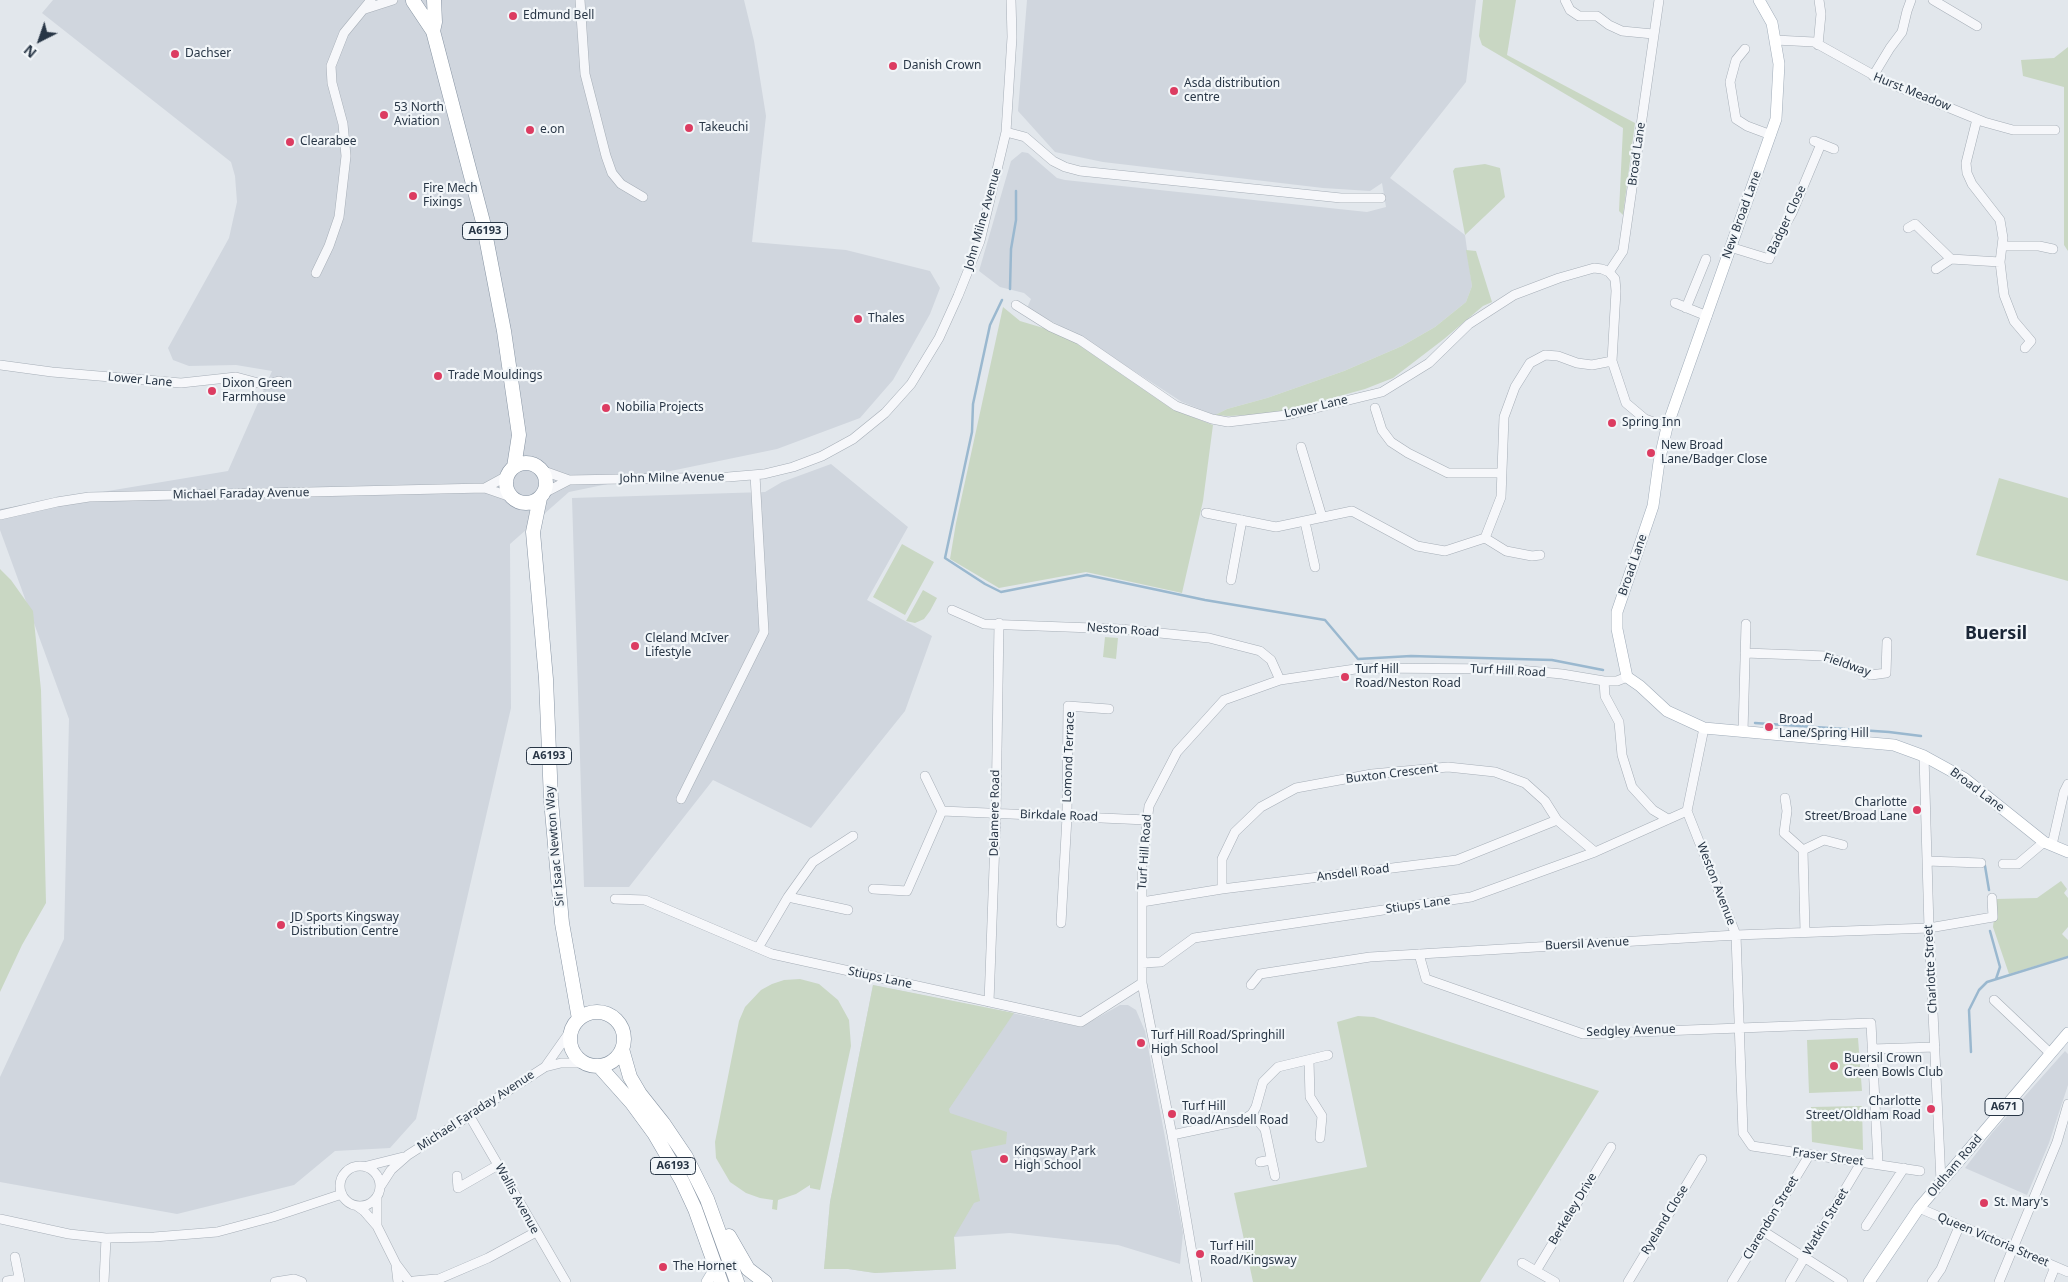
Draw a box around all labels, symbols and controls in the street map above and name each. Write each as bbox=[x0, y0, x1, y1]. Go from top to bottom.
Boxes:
place label: Edmund Bell bbox=[523, 9, 594, 23]
marker: Edmund Bell bbox=[507, 10, 519, 22]
north arrow bbox=[15, 15, 65, 65]
text: N bbox=[19, 41, 40, 63]
place label: Dachser bbox=[185, 47, 231, 61]
marker: Dachser bbox=[169, 48, 181, 60]
place label: Danish Crown bbox=[903, 59, 981, 73]
marker: Danish Crown bbox=[887, 60, 899, 72]
street label: Hurst Meadow bbox=[1871, 70, 1953, 114]
place label: Asda distribution centre bbox=[1184, 77, 1280, 105]
marker: Asda distribution centre bbox=[1168, 85, 1180, 97]
place label: 53 North Aviation bbox=[394, 101, 444, 129]
marker: 53 North Aviation bbox=[378, 109, 390, 121]
place label: Takeuchi bbox=[699, 121, 748, 135]
street label: Broad Lane bbox=[1625, 121, 1649, 187]
marker: Takeuchi bbox=[683, 122, 695, 134]
place label: e.on bbox=[540, 123, 565, 137]
marker: e.on bbox=[524, 124, 536, 136]
place label: Clearabee bbox=[300, 135, 357, 149]
marker: Clearabee bbox=[284, 136, 296, 148]
street label: John Milne Avenue bbox=[962, 167, 1004, 271]
street label: New Broad Lane bbox=[1719, 169, 1765, 261]
place label: Fire Mech Fixings bbox=[423, 182, 478, 210]
street label: Badger Close bbox=[1765, 183, 1809, 257]
marker: Fire Mech Fixings bbox=[407, 190, 419, 202]
road number: A6193 bbox=[462, 222, 508, 240]
place label: Thales bbox=[868, 312, 904, 326]
marker: Thales bbox=[852, 313, 864, 325]
place label: Trade Mouldings bbox=[448, 369, 542, 383]
street label: Lower Lane bbox=[107, 370, 173, 390]
marker: Trade Mouldings bbox=[432, 370, 444, 382]
place label: Dixon Green Farmhouse bbox=[222, 377, 292, 405]
marker: Dixon Green Farmhouse bbox=[206, 385, 218, 397]
street label: Lower Lane bbox=[1283, 393, 1349, 421]
place label: Nobilia Projects bbox=[616, 401, 704, 415]
marker: Nobilia Projects bbox=[600, 402, 612, 414]
place label: Spring Inn bbox=[1622, 416, 1681, 430]
marker: Spring Inn bbox=[1606, 417, 1618, 429]
place label: New Broad Lane/Badger Close bbox=[1661, 439, 1767, 467]
marker: New Broad Lane/Badger Close bbox=[1645, 447, 1657, 459]
street label: John Milne Avenue bbox=[619, 470, 725, 486]
street label: Michael Faraday Avenue bbox=[173, 486, 309, 502]
street label: Broad Lane bbox=[1616, 532, 1650, 598]
street label: Neston Road bbox=[1086, 620, 1160, 640]
district label: Buersil bbox=[1965, 623, 2027, 645]
place label: Cleland McIver Lifestyle bbox=[645, 632, 729, 660]
marker: Cleland McIver Lifestyle bbox=[629, 640, 641, 652]
street label: Fieldway bbox=[1822, 650, 1872, 680]
street label: Turf Hill Road bbox=[1470, 662, 1546, 680]
place label: Turf Hill Road/Neston Road bbox=[1355, 663, 1461, 691]
marker: Turf Hill Road/Neston Road bbox=[1339, 671, 1351, 683]
street label: Lomond Terrace bbox=[1060, 711, 1078, 803]
place label: Broad Lane/Spring Hill bbox=[1779, 713, 1869, 741]
marker: Broad Lane/Spring Hill bbox=[1763, 721, 1775, 733]
road number: A6193 bbox=[526, 748, 572, 764]
street label: Buxton Crescent bbox=[1345, 761, 1439, 787]
street label: Broad Lane bbox=[1947, 765, 2007, 815]
street label: Delamere Road bbox=[987, 769, 1003, 857]
street label: Sir Isaac Newton Way bbox=[543, 785, 567, 907]
place label: Charlotte Street/Broad Lane bbox=[1805, 796, 1907, 824]
marker: Charlotte Street/Broad Lane bbox=[1911, 804, 1923, 816]
street label: Birkdale Road bbox=[1020, 807, 1098, 825]
street label: Turf Hill Road bbox=[1135, 814, 1155, 890]
street label: Weston Avenue bbox=[1694, 840, 1738, 928]
street label: Ansdell Road bbox=[1316, 861, 1390, 885]
street label: Stiups Lane bbox=[1385, 893, 1451, 917]
place label: JD Sports Kingsway Distribution Centre bbox=[291, 911, 399, 939]
marker: JD Sports Kingsway Distribution Centre bbox=[275, 919, 287, 931]
street label: Charlotte Street bbox=[1921, 924, 1941, 1014]
street label: Buersil Avenue bbox=[1545, 935, 1629, 953]
street label: Stiups Lane bbox=[847, 964, 913, 992]
street label: Sedgley Avenue bbox=[1586, 1022, 1676, 1040]
place label: Turf Hill Road/Springhill High School bbox=[1151, 1029, 1285, 1057]
marker: Turf Hill Road/Springhill High School bbox=[1135, 1037, 1147, 1049]
place label: Buersil Crown Green Bowls Club bbox=[1844, 1052, 1943, 1080]
marker: Buersil Crown Green Bowls Club bbox=[1828, 1060, 1840, 1072]
street label: Michael Faraday Avenue bbox=[415, 1068, 537, 1154]
place label: Charlotte Street/Oldham Road bbox=[1806, 1095, 1921, 1123]
road number: A671 bbox=[1985, 1098, 2023, 1116]
place label: Turf Hill Road/Ansdell Road bbox=[1182, 1100, 1288, 1128]
marker: Charlotte Street/Oldham Road bbox=[1925, 1103, 1937, 1115]
marker: Turf Hill Road/Ansdell Road bbox=[1166, 1108, 1178, 1120]
street label: Oldham Road bbox=[1925, 1132, 1985, 1200]
place label: Kingsway Park High School bbox=[1014, 1145, 1096, 1173]
street label: Fraser Street bbox=[1791, 1145, 1865, 1169]
marker: Kingsway Park High School bbox=[998, 1153, 1010, 1165]
road number: A6193 bbox=[650, 1158, 696, 1174]
street label: Wallis Avenue bbox=[492, 1161, 542, 1237]
street label: Berkeley Drive bbox=[1546, 1170, 1600, 1248]
street label: Clarendon Street bbox=[1740, 1174, 1802, 1262]
street label: Ryeland Close bbox=[1639, 1183, 1691, 1257]
street label: Watkin Street bbox=[1800, 1186, 1852, 1258]
place label: St. Mary's bbox=[1994, 1196, 2049, 1210]
marker: St. Mary's bbox=[1978, 1197, 1990, 1209]
street label: Queen Victoria Street bbox=[1935, 1210, 2051, 1270]
place label: Turf Hill Road/Kingsway bbox=[1210, 1240, 1297, 1268]
marker: Turf Hill Road/Kingsway bbox=[1194, 1248, 1206, 1260]
place label: The Hornet bbox=[673, 1260, 737, 1274]
marker: The Hornet bbox=[657, 1261, 669, 1273]

